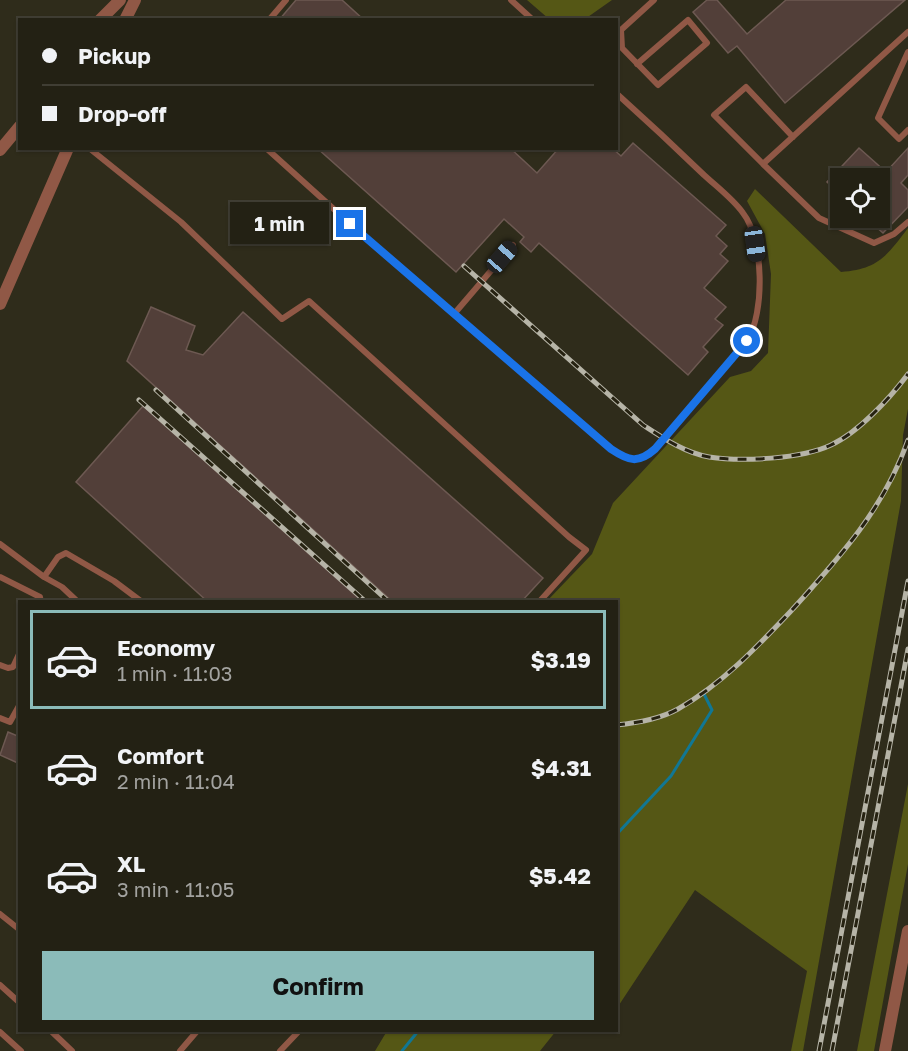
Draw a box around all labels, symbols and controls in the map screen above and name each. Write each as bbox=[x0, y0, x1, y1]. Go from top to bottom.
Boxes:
text: Pickup bbox=[78, 42, 151, 69]
text: Drop-off bbox=[78, 100, 167, 127]
map controls bbox=[830, 168, 890, 228]
button: locate bbox=[830, 168, 890, 228]
callout: 1 min bbox=[230, 203, 329, 245]
route end bbox=[336, 210, 363, 237]
text: 1 min bbox=[254, 211, 305, 235]
car bbox=[744, 225, 766, 263]
car bbox=[483, 238, 521, 276]
route start bbox=[733, 327, 760, 354]
icon: car bbox=[45, 633, 99, 687]
text: Economy bbox=[117, 634, 215, 661]
text: $3.19 bbox=[530, 646, 591, 673]
text: 1 min · 11:03 bbox=[117, 661, 233, 685]
icon: car bbox=[45, 741, 99, 795]
text: Comfort bbox=[117, 742, 204, 769]
text: $4.31 bbox=[531, 754, 591, 781]
text: 2 min · 11:04 bbox=[117, 769, 235, 793]
icon: car bbox=[45, 849, 99, 903]
text: XL bbox=[117, 850, 145, 877]
text: $5.42 bbox=[529, 862, 591, 889]
text: 3 min · 11:05 bbox=[117, 877, 234, 901]
button: Confirm bbox=[42, 951, 594, 1020]

